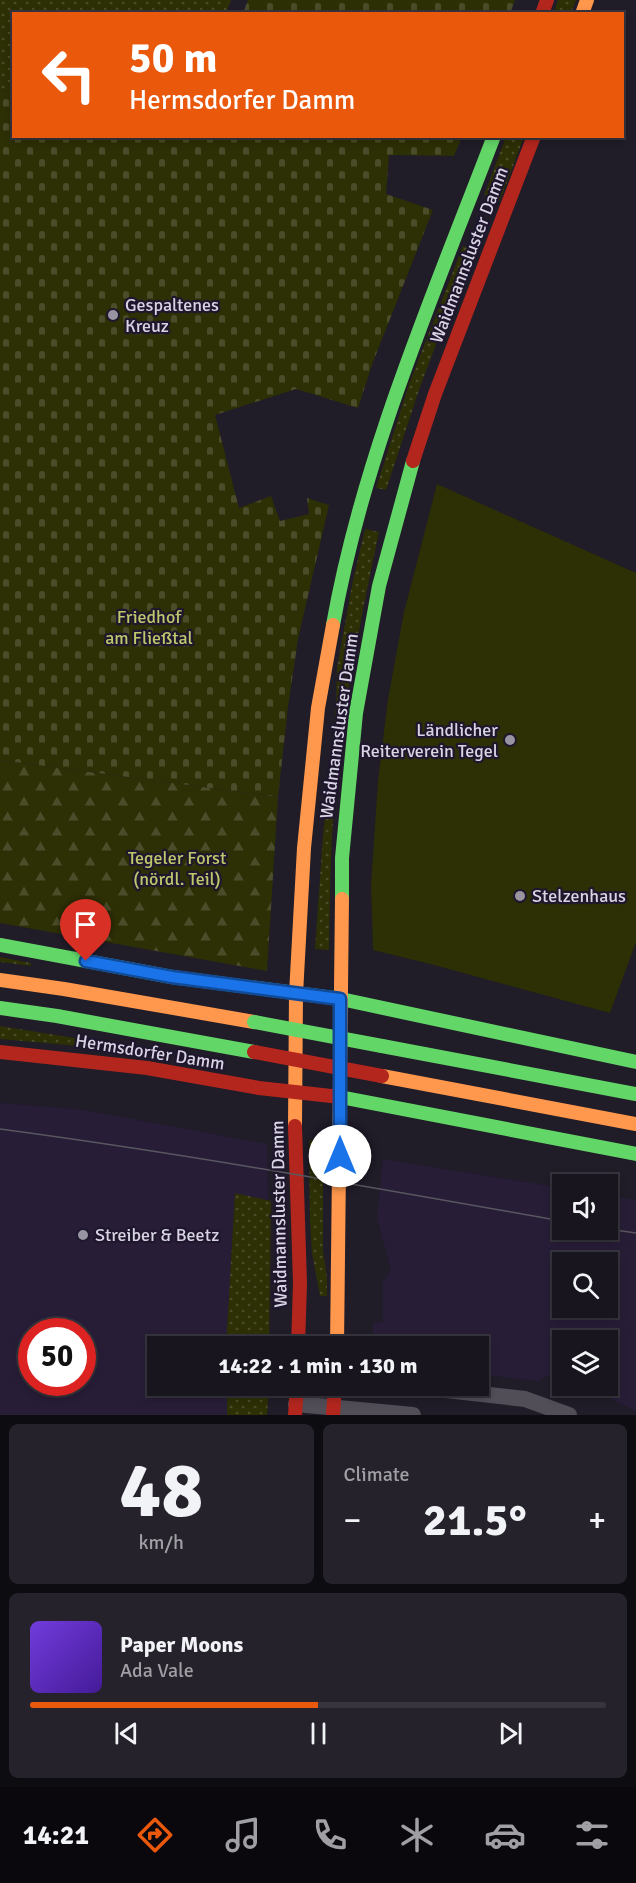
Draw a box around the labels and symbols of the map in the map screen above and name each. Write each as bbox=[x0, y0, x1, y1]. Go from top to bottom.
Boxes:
street label: Waidmannsluster Damm bbox=[425, 164, 513, 346]
place label: Gespaltenes Kreuz bbox=[125, 294, 219, 337]
marker: Gespaltenes Kreuz bbox=[106, 308, 120, 322]
park label: Friedhof am Fließtal bbox=[105, 606, 193, 649]
street label: Waidmannsluster Damm bbox=[315, 632, 363, 820]
place label: Ländlicher Reiterverein Tegel bbox=[360, 719, 498, 762]
marker: Ländlicher Reiterverein Tegel bbox=[503, 733, 517, 747]
park label: Tegeler Forst (nördl. Teil) bbox=[128, 847, 226, 890]
place label: Stelzenhaus bbox=[532, 885, 626, 907]
marker: Stelzenhaus bbox=[513, 889, 527, 903]
pin bbox=[60, 899, 111, 961]
street label: Hermsdorfer Damm bbox=[74, 1029, 226, 1075]
street label: Waidmannsluster Damm bbox=[266, 1120, 292, 1308]
position arrow bbox=[308, 1124, 372, 1188]
place label: Streiber & Beetz bbox=[95, 1224, 219, 1246]
marker: Streiber & Beetz bbox=[76, 1228, 90, 1242]
speed limit sign: 50 bbox=[18, 1318, 96, 1396]

